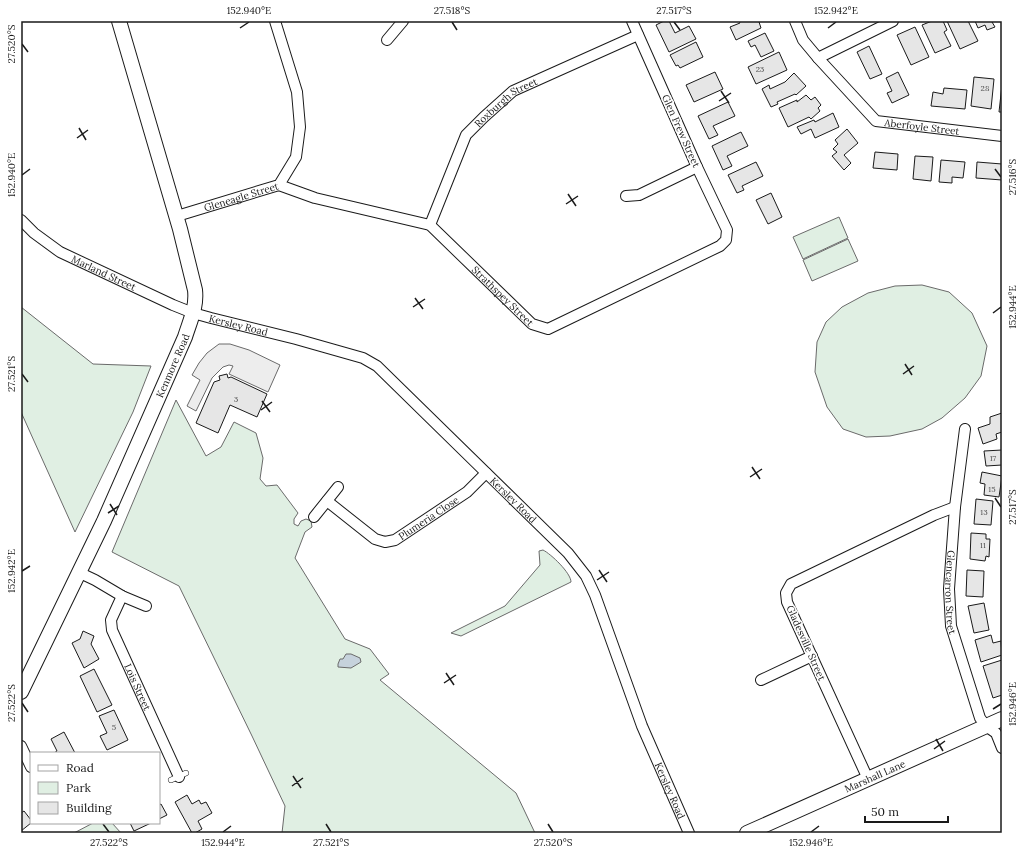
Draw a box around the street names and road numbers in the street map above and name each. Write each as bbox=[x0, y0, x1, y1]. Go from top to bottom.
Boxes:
street label: Roxburgh Street bbox=[471, 74, 539, 130]
street label: Glen Frew Street bbox=[659, 93, 703, 170]
street label: Aberfoyle Street bbox=[883, 115, 960, 137]
street label: Gleneagle Street bbox=[202, 179, 280, 214]
street label: Marland Street bbox=[70, 252, 138, 293]
street label: Strathspey Street bbox=[469, 263, 537, 329]
street label: Kersley Road bbox=[208, 311, 269, 338]
street label: Kenmore Road bbox=[153, 332, 192, 399]
street label: Kersley Road bbox=[487, 474, 540, 525]
street label: Plumeria Close bbox=[396, 493, 461, 542]
street label: Glencarron Street bbox=[942, 550, 960, 636]
street label: Gladesville Street bbox=[784, 603, 829, 683]
street label: Lois Street bbox=[122, 661, 154, 713]
street label: Marshall Lane bbox=[842, 756, 908, 795]
street label: Kersley Road bbox=[652, 760, 688, 821]

